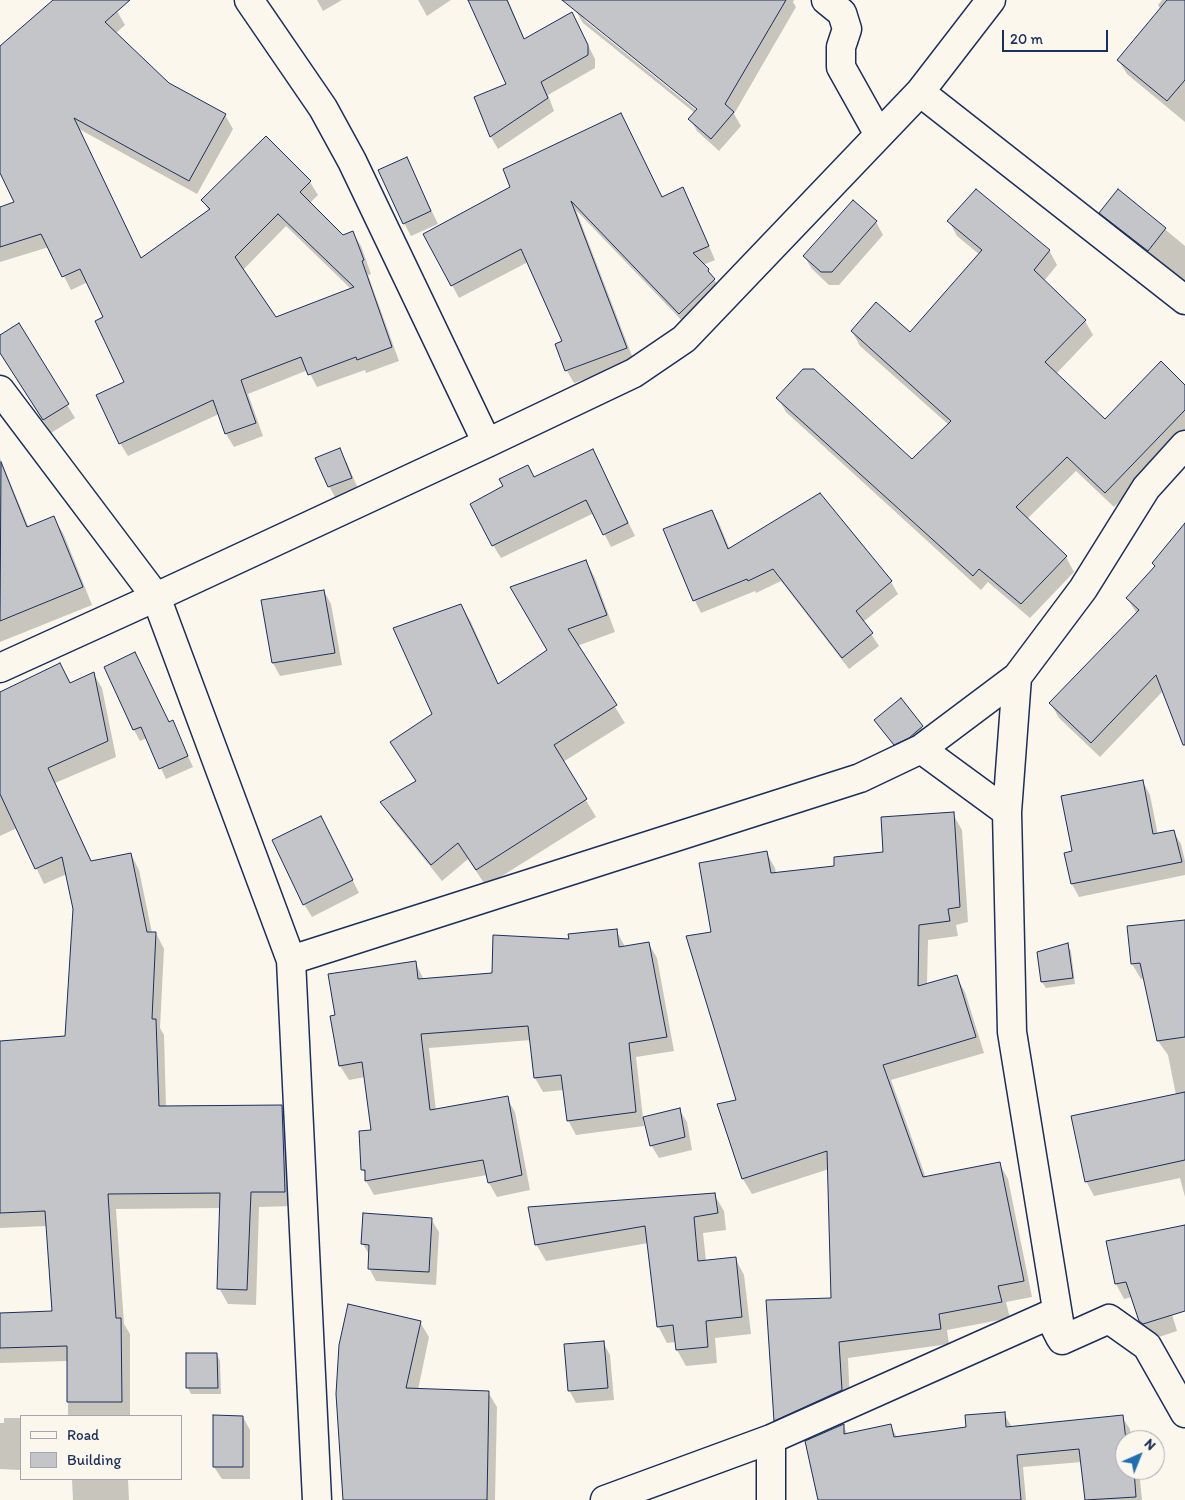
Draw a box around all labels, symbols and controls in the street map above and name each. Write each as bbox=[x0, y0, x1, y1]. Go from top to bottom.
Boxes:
scale bar bbox=[1005, 20, 1111, 52]
text: 20 m bbox=[1010, 30, 1043, 48]
legend bbox=[20, 1415, 182, 1480]
text: Road bbox=[67, 1426, 99, 1444]
north arrow bbox=[1115, 1430, 1165, 1480]
text: N bbox=[1141, 1435, 1159, 1454]
text: Building bbox=[67, 1451, 121, 1469]

